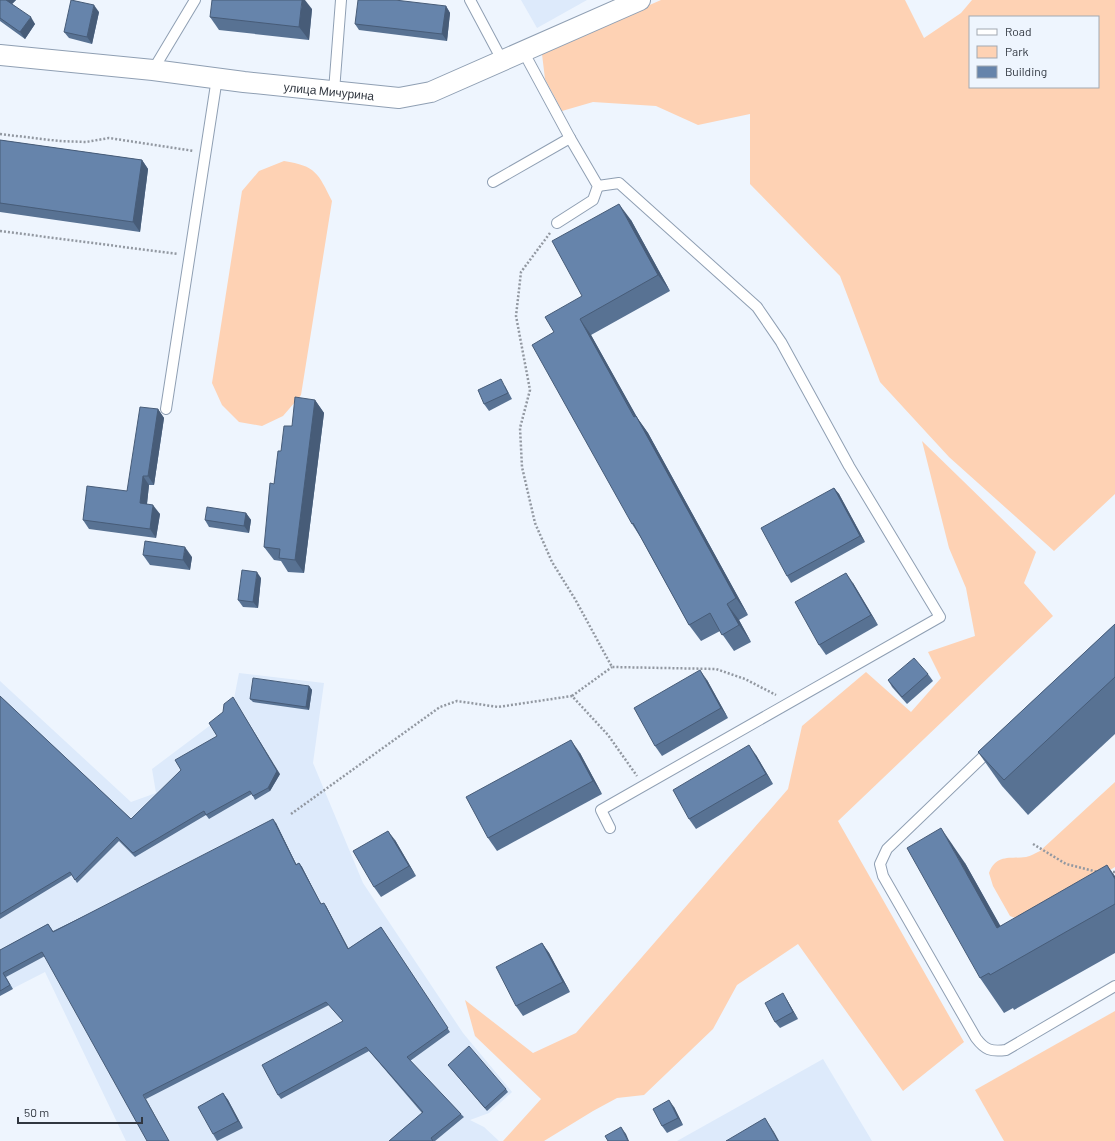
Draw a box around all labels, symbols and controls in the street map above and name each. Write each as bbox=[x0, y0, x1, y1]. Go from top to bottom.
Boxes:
legend bbox=[969, 16, 1099, 88]
text: Road bbox=[1005, 24, 1032, 38]
text: Park bbox=[1005, 44, 1029, 58]
text: Building bbox=[1005, 64, 1047, 78]
street label: улица Мичурина bbox=[283, 79, 375, 102]
scale bar bbox=[18, 1099, 142, 1125]
text: 50 m bbox=[24, 1105, 49, 1119]

